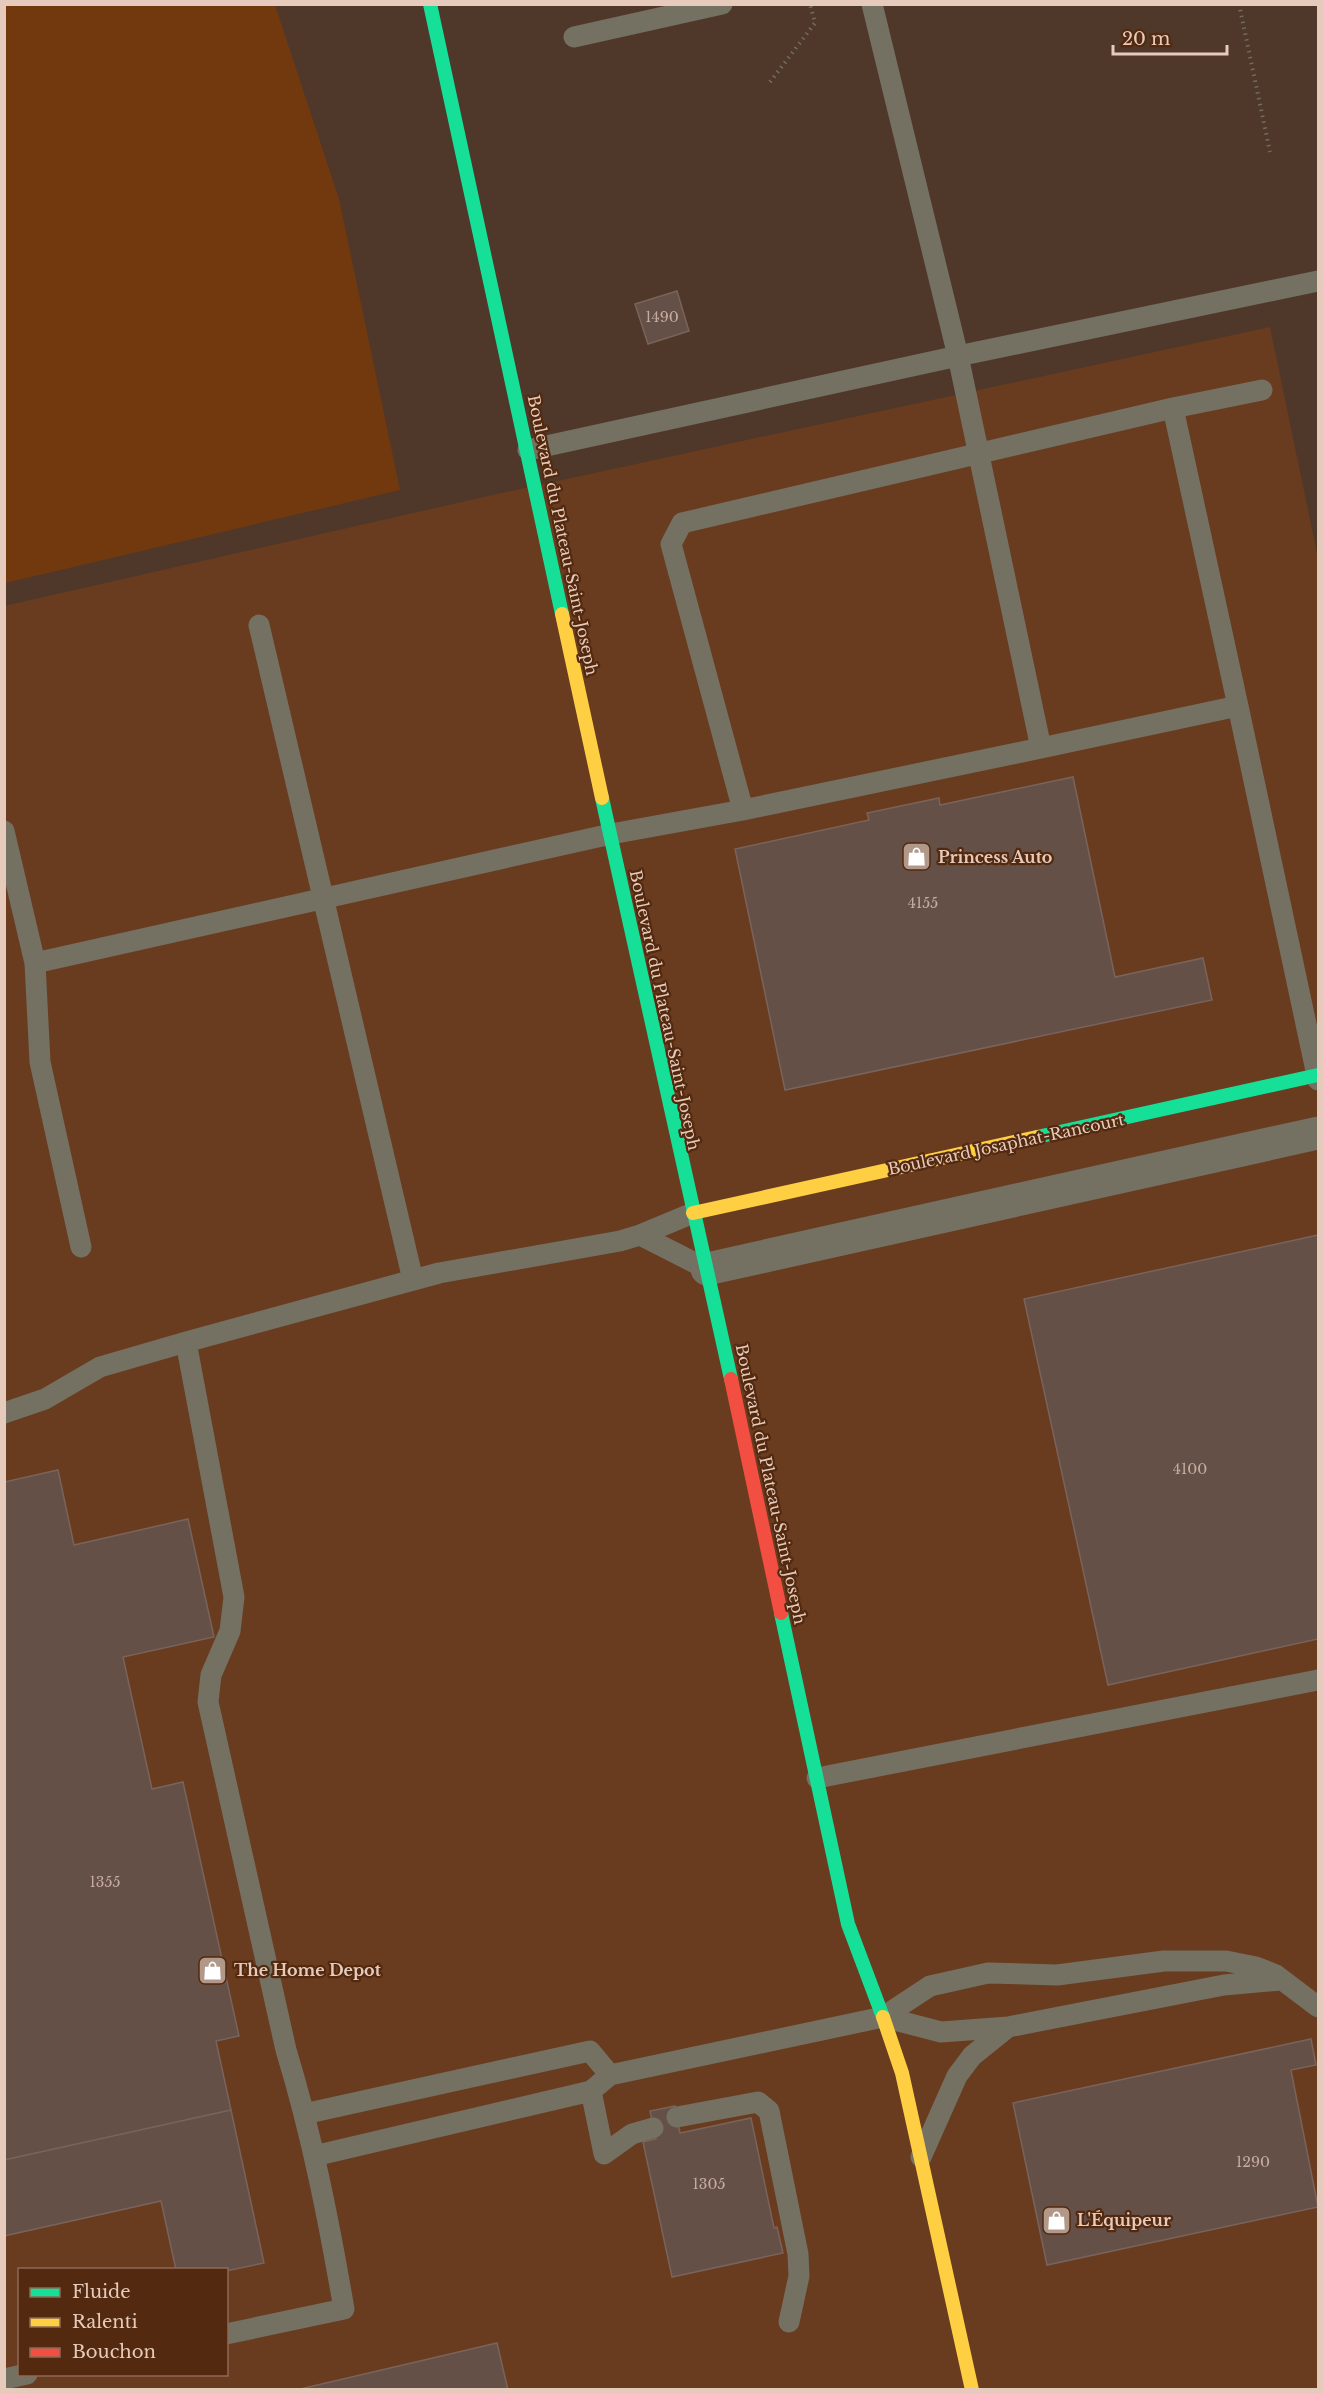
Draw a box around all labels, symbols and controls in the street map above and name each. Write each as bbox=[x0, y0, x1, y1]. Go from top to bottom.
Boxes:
scale bar bbox=[1113, 18, 1227, 56]
text: 20 m bbox=[1122, 28, 1170, 50]
house number: 1490 bbox=[645, 308, 679, 326]
street label: Boulevard du Plateau-Saint-Joseph bbox=[523, 393, 603, 677]
shop icon: Princess Auto bbox=[901, 841, 933, 873]
place label: Princess Auto bbox=[938, 847, 1052, 867]
street label: Boulevard du Plateau-Saint-Joseph bbox=[625, 868, 705, 1152]
house number: 4155 bbox=[908, 894, 938, 912]
street label: Boulevard Josaphat-Rancourt bbox=[886, 1109, 1126, 1179]
street label: Boulevard du Plateau-Saint-Joseph bbox=[731, 1342, 811, 1626]
house number: 4100 bbox=[1173, 1460, 1207, 1478]
house number: 1355 bbox=[90, 1873, 120, 1891]
shop icon: The Home Depot bbox=[197, 1954, 229, 1986]
place label: The Home Depot bbox=[234, 1960, 382, 1980]
house number: 1290 bbox=[1236, 2153, 1270, 2171]
house number: 1305 bbox=[693, 2175, 725, 2193]
shop icon: L'Équipeur bbox=[1040, 2204, 1072, 2236]
place label: L'Équipeur bbox=[1077, 2210, 1171, 2230]
legend bbox=[18, 2268, 228, 2376]
text: Fluide bbox=[72, 2281, 131, 2303]
text: Ralenti bbox=[72, 2311, 138, 2333]
text: Bouchon bbox=[72, 2341, 156, 2363]

